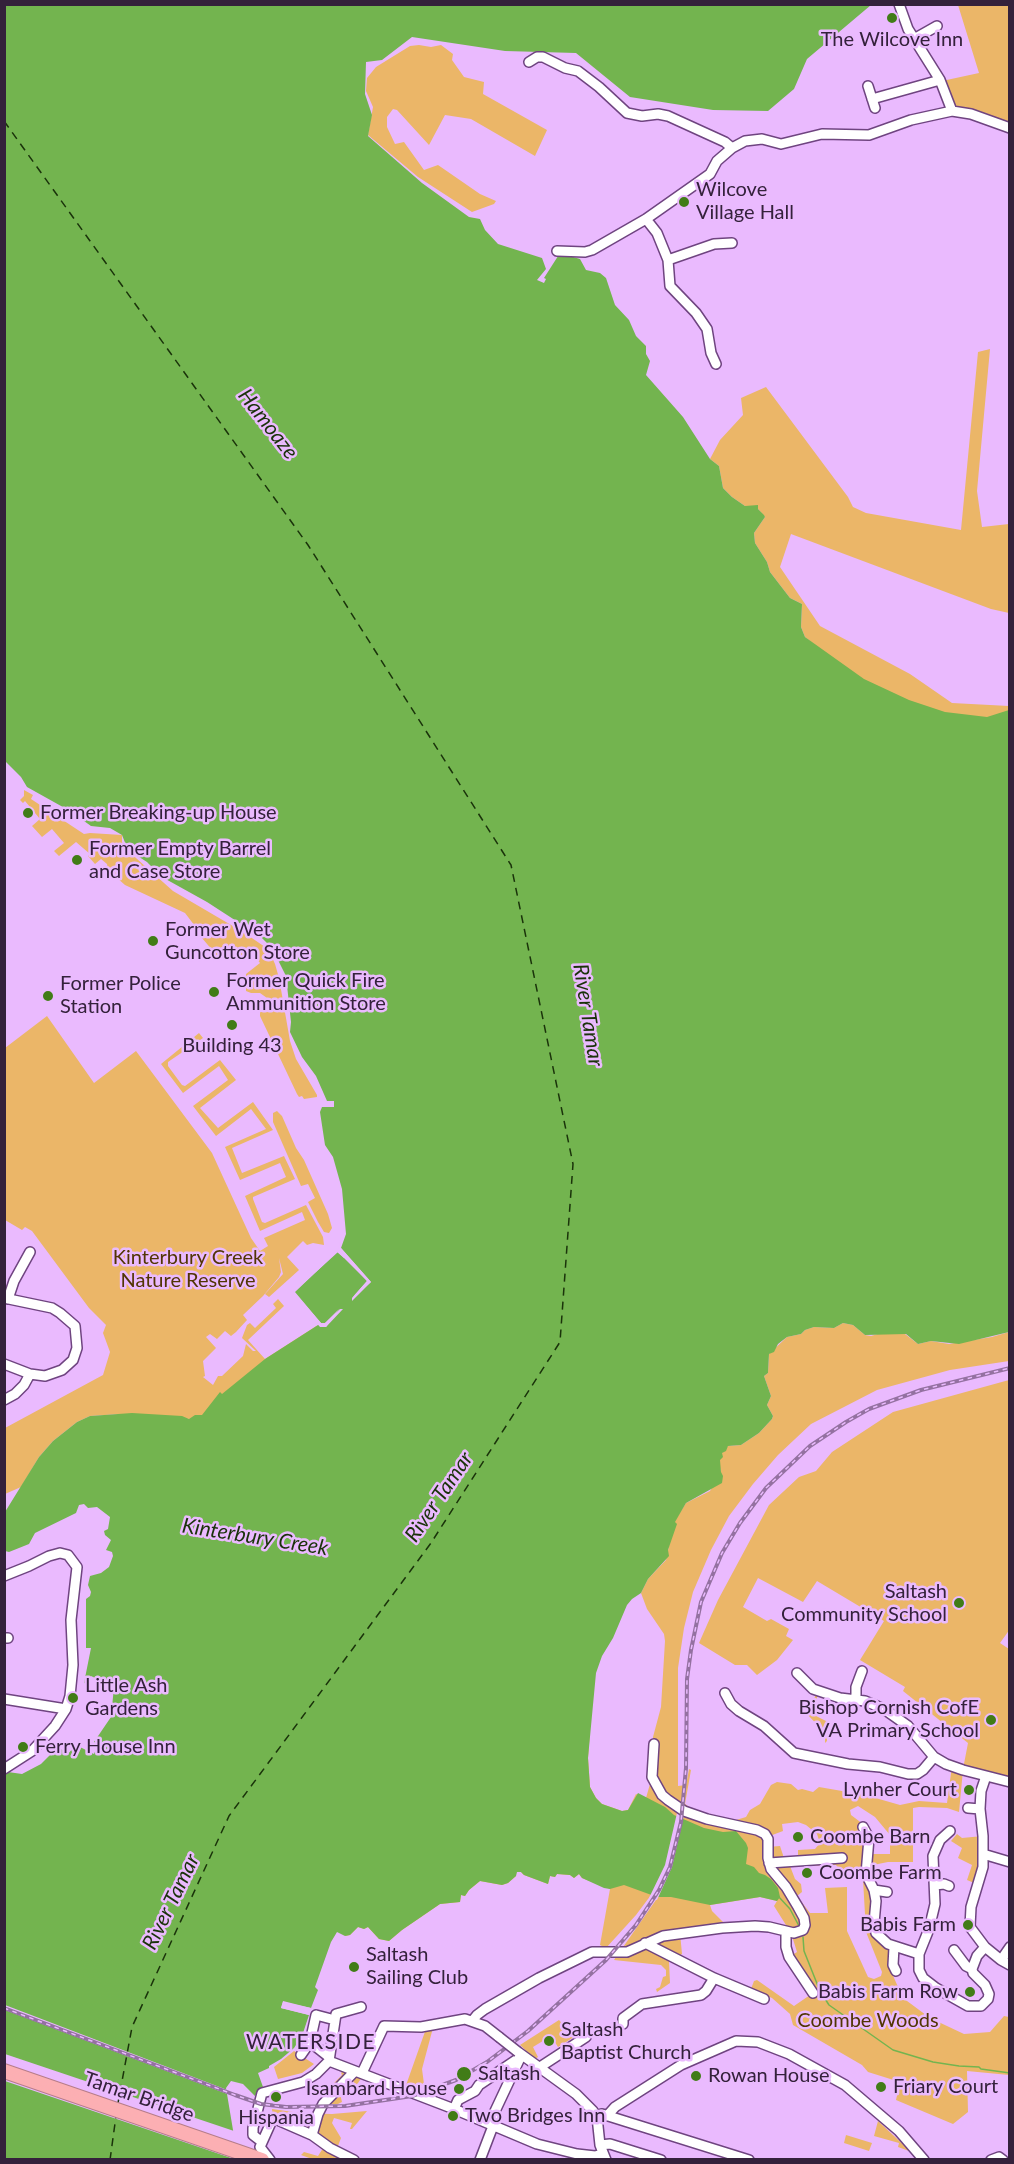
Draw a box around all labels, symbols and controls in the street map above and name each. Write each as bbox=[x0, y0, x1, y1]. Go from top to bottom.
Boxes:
marker: The Wilcove Inn bbox=[885, 11, 899, 25]
place label: The Wilcove Inn bbox=[821, 28, 963, 52]
place label: Wilcove Village Hall bbox=[696, 178, 794, 225]
marker: Wilcove Village Hall bbox=[677, 195, 691, 209]
water label: Hamoaze bbox=[233, 384, 303, 464]
place label: Former Breaking-up House bbox=[40, 801, 277, 825]
marker: Former Breaking-up House bbox=[21, 806, 35, 820]
place label: Former Empty Barrel and Case Store bbox=[89, 837, 271, 884]
marker: Former Empty Barrel and Case Store bbox=[70, 853, 84, 867]
place label: Former Wet Guncotton Store bbox=[165, 918, 310, 965]
marker: Former Wet Guncotton Store bbox=[146, 934, 160, 948]
water label: River Tamar bbox=[567, 962, 609, 1068]
place label: Former Quick Fire Ammunition Store bbox=[226, 969, 386, 1016]
place label: Former Police Station bbox=[60, 972, 181, 1019]
marker: Former Quick Fire Ammunition Store bbox=[207, 985, 221, 999]
marker: Former Police Station bbox=[41, 989, 55, 1003]
marker: Building 43 bbox=[225, 1018, 239, 1032]
place label: Building 43 bbox=[182, 1034, 282, 1058]
park label: Kinterbury Creek Nature Reserve bbox=[113, 1246, 263, 1293]
water label: River Tamar bbox=[400, 1447, 478, 1547]
water label: Kinterbury Creek bbox=[180, 1513, 330, 1561]
place label: Saltash Community School bbox=[781, 1580, 947, 1627]
marker: Saltash Community School bbox=[952, 1596, 966, 1610]
place label: Little Ash Gardens bbox=[85, 1674, 167, 1721]
marker: Little Ash Gardens bbox=[66, 1691, 80, 1705]
place label: Bishop Cornish CofE VA Primary School bbox=[799, 1696, 979, 1743]
marker: Bishop Cornish CofE VA Primary School bbox=[984, 1713, 998, 1727]
place label: Ferry House Inn bbox=[35, 1735, 176, 1759]
marker: Ferry House Inn bbox=[16, 1740, 30, 1754]
place label: Lynher Court bbox=[843, 1778, 957, 1802]
marker: Lynher Court bbox=[962, 1783, 976, 1797]
place label: Coombe Barn bbox=[810, 1825, 930, 1849]
marker: Coombe Barn bbox=[791, 1830, 805, 1844]
water label: River Tamar bbox=[137, 1850, 205, 1954]
place label: Coombe Farm bbox=[819, 1861, 942, 1885]
marker: Coombe Farm bbox=[800, 1866, 814, 1880]
place label: Babis Farm bbox=[860, 1913, 956, 1937]
marker: Babis Farm bbox=[961, 1918, 975, 1932]
place label: Saltash Sailing Club bbox=[366, 1943, 468, 1990]
marker: Saltash Sailing Club bbox=[347, 1960, 361, 1974]
place label: Babis Farm Row bbox=[818, 1980, 958, 2004]
marker: Babis Farm Row bbox=[963, 1985, 977, 1999]
park label: Coombe Woods bbox=[797, 2009, 939, 2033]
place label: Saltash Baptist Church bbox=[561, 2018, 691, 2065]
district label: WATERSIDE bbox=[246, 2029, 376, 2055]
marker: Saltash Baptist Church bbox=[542, 2034, 556, 2048]
place label: Saltash bbox=[478, 2062, 540, 2086]
place label: Rowan House bbox=[708, 2064, 830, 2088]
marker: Saltash bbox=[455, 2065, 473, 2083]
street label: Tamar Bridge bbox=[81, 2067, 197, 2127]
marker: Rowan House bbox=[689, 2069, 703, 2083]
place label: Friary Court bbox=[893, 2075, 998, 2099]
place label: Isambard House bbox=[306, 2077, 447, 2101]
marker: Friary Court bbox=[874, 2080, 888, 2094]
marker: Isambard House bbox=[452, 2082, 466, 2096]
marker: Hispania bbox=[269, 2090, 283, 2104]
place label: Two Bridges Inn bbox=[465, 2104, 605, 2128]
place label: Hispania bbox=[238, 2106, 314, 2130]
marker: Two Bridges Inn bbox=[446, 2109, 460, 2123]

